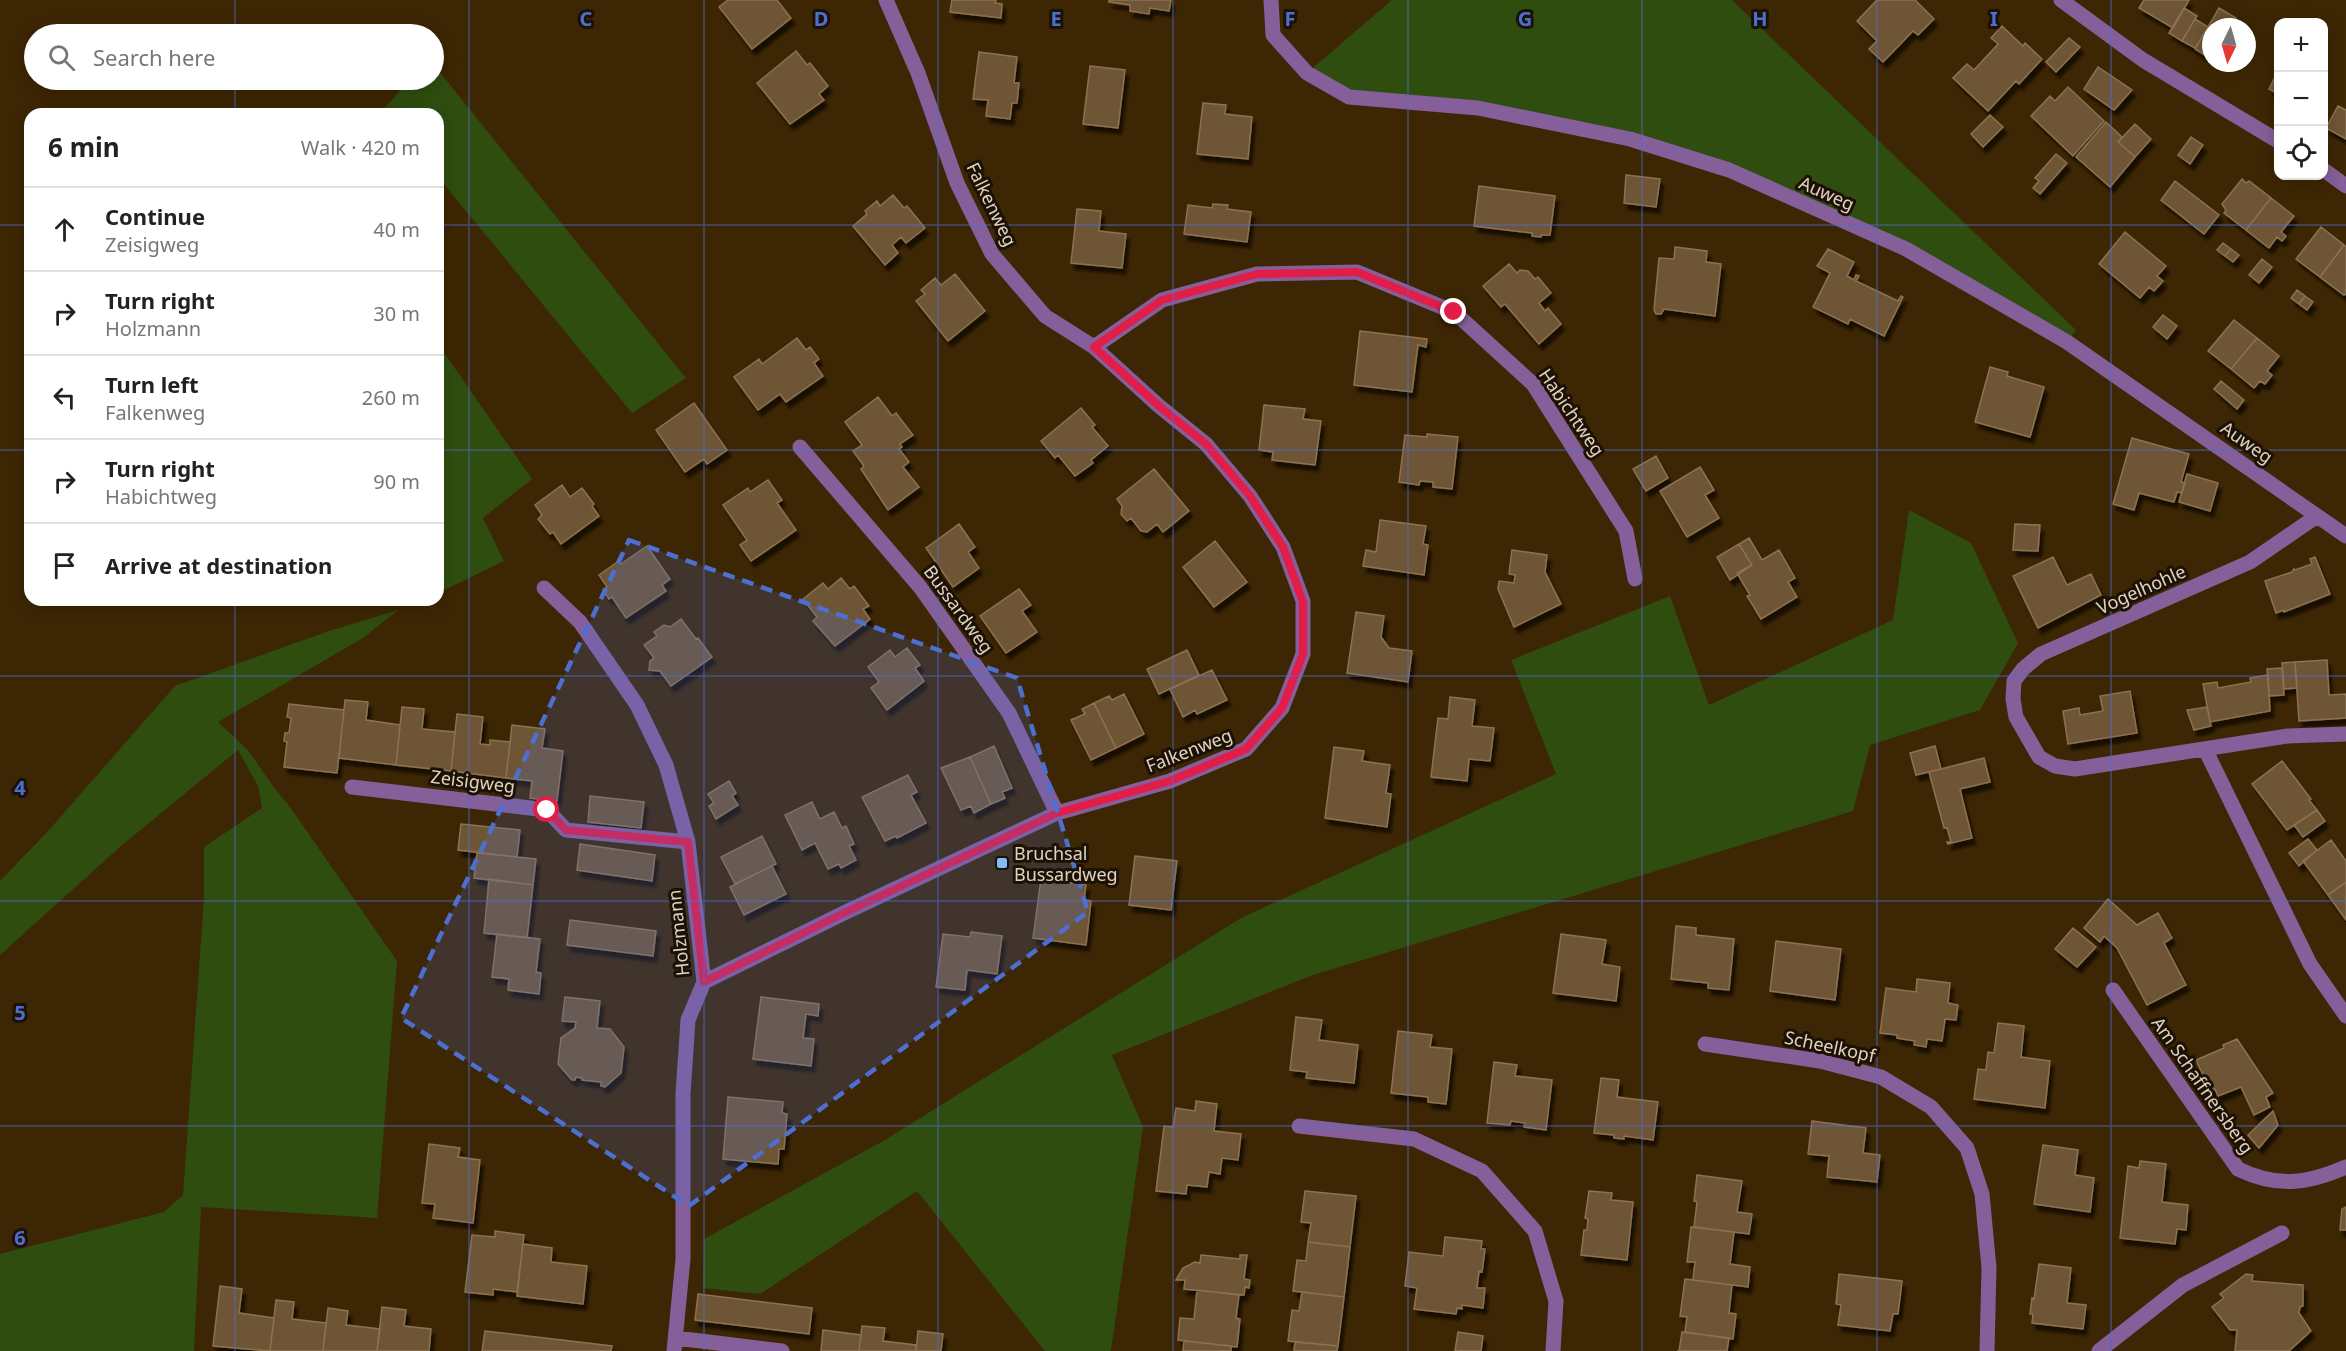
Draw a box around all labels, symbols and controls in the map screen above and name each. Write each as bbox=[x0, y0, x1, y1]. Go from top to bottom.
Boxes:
text: C bbox=[580, 5, 593, 32]
text: D bbox=[814, 5, 828, 32]
text: E bbox=[1050, 5, 1062, 32]
text: F bbox=[1285, 5, 1295, 32]
text: G bbox=[1518, 5, 1532, 32]
text: H bbox=[1752, 5, 1768, 32]
text: I bbox=[1990, 5, 1998, 32]
north arrow bbox=[2202, 18, 2256, 72]
map controls bbox=[2274, 18, 2328, 180]
button: + bbox=[2274, 18, 2328, 72]
search box bbox=[24, 24, 444, 90]
icon: search bbox=[45, 41, 78, 74]
text: Search here bbox=[93, 42, 215, 72]
button: − bbox=[2274, 72, 2328, 126]
button: locate bbox=[2274, 126, 2328, 180]
text: 6 min bbox=[48, 129, 120, 165]
text: Walk · 420 m bbox=[301, 134, 420, 161]
street label: Falkenweg bbox=[961, 158, 1023, 250]
street label: Auweg bbox=[1796, 170, 1858, 216]
text: Continue bbox=[105, 201, 205, 231]
icon: ahead bbox=[48, 213, 81, 246]
text: 40 m bbox=[373, 216, 420, 243]
text: Zeisigweg bbox=[105, 231, 199, 258]
text: Turn right bbox=[105, 285, 215, 315]
icon: right bbox=[48, 297, 81, 330]
route end bbox=[1440, 298, 1466, 324]
text: 30 m bbox=[373, 300, 420, 327]
text: Holzmann bbox=[105, 315, 201, 342]
street label: Habichtweg bbox=[1534, 364, 1610, 460]
text: Turn left bbox=[105, 369, 199, 399]
icon: left bbox=[48, 381, 81, 414]
text: 260 m bbox=[362, 384, 420, 411]
text: Falkenweg bbox=[105, 399, 205, 426]
street label: Auweg bbox=[2216, 416, 2278, 468]
text: Turn right bbox=[105, 453, 215, 483]
icon: right bbox=[48, 465, 81, 498]
text: 90 m bbox=[373, 468, 420, 495]
text: Habichtweg bbox=[105, 483, 217, 510]
icon: arrive bbox=[48, 549, 81, 582]
text: Arrive at destination bbox=[105, 550, 332, 580]
street label: Vogelhohle bbox=[2093, 559, 2189, 619]
street label: Bussardweg bbox=[919, 560, 999, 658]
street label: Falkenweg bbox=[1143, 723, 1235, 777]
street label: Zeisigweg bbox=[429, 764, 517, 798]
text: 4 bbox=[14, 774, 26, 801]
route start bbox=[533, 796, 559, 822]
place label: Bruchsal Bussardweg bbox=[1014, 841, 1118, 886]
marker: Bruchsal Bussardweg bbox=[995, 856, 1009, 870]
street label: Holzmann bbox=[662, 889, 694, 977]
text: 5 bbox=[14, 999, 26, 1026]
street label: Am Schaffnersberg bbox=[2147, 1012, 2259, 1158]
street label: Scheelkopf bbox=[1782, 1025, 1878, 1068]
text: 6 bbox=[14, 1224, 26, 1251]

